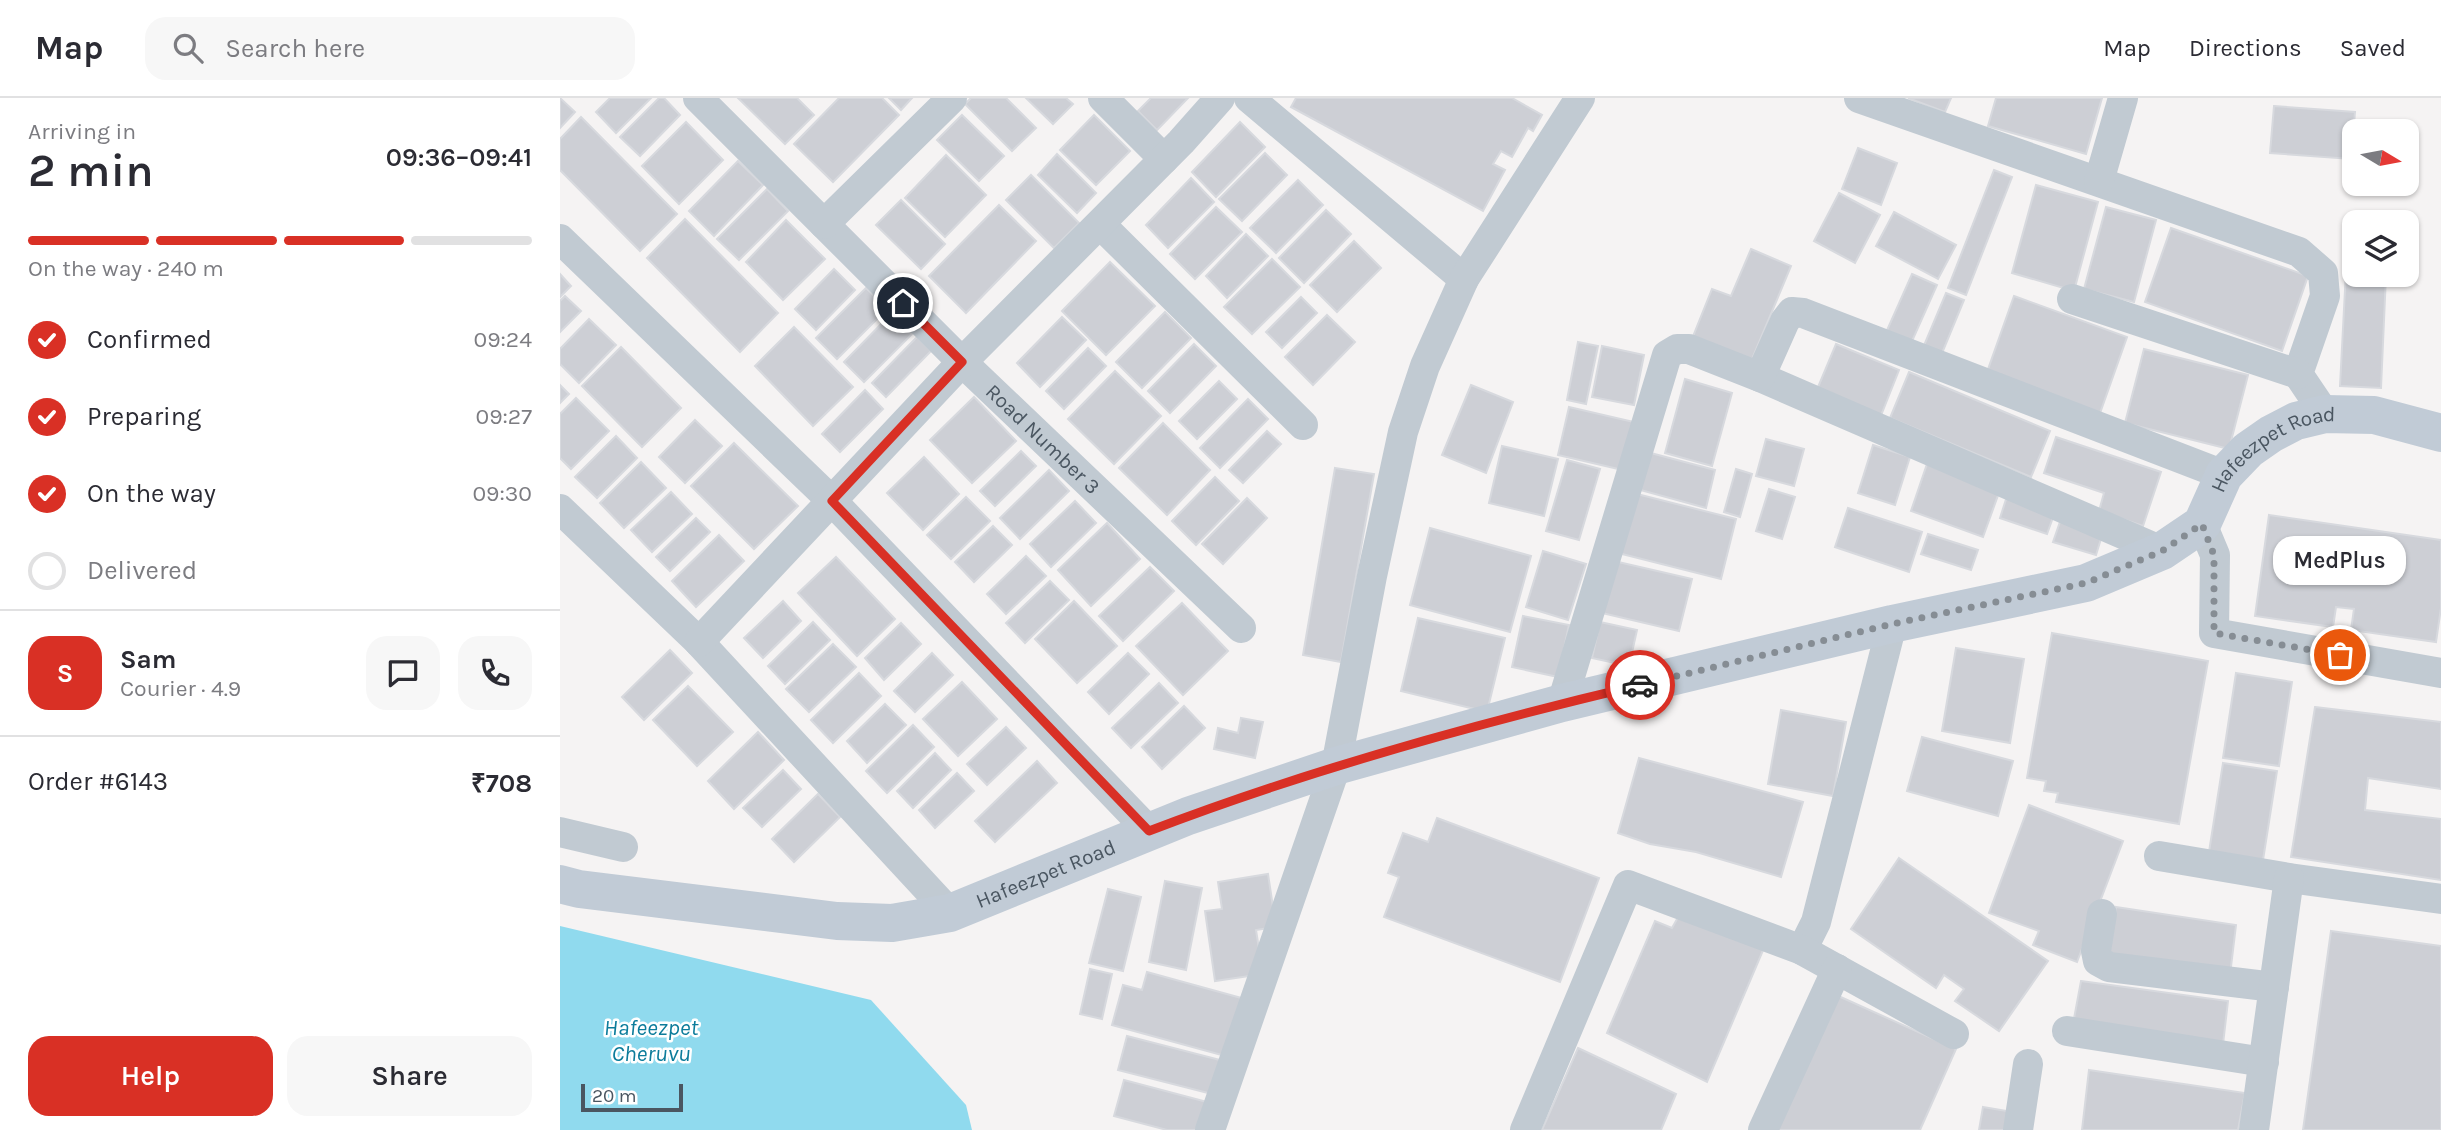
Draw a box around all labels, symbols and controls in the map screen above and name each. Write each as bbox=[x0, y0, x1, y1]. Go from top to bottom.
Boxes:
search box bbox=[145, 17, 635, 80]
text: Map bbox=[35, 29, 103, 67]
icon: search bbox=[169, 29, 207, 67]
text: Search here bbox=[225, 33, 365, 64]
text: Map bbox=[2103, 34, 2151, 62]
text: Directions bbox=[2189, 34, 2302, 62]
text: Saved bbox=[2340, 34, 2406, 62]
text: Arriving in bbox=[28, 118, 136, 145]
north arrow bbox=[2342, 119, 2418, 196]
map controls bbox=[2342, 119, 2419, 287]
text: 09:36–09:41 bbox=[386, 142, 532, 173]
text: 2 min bbox=[28, 144, 154, 198]
button: layers bbox=[2342, 210, 2419, 287]
text: On the way · 240 m bbox=[28, 255, 224, 282]
pin bbox=[873, 273, 933, 333]
icon: home bbox=[884, 284, 922, 322]
icon: check bbox=[28, 321, 66, 359]
text: Confirmed bbox=[87, 324, 212, 355]
text: 09:24 bbox=[474, 326, 532, 353]
street label: Road Number 3 bbox=[981, 379, 1105, 499]
icon: check bbox=[28, 398, 66, 436]
text: Preparing bbox=[87, 401, 201, 432]
street label: Hafeezpet Road bbox=[2206, 402, 2336, 496]
text: 09:27 bbox=[476, 403, 532, 430]
icon: check bbox=[28, 475, 66, 513]
text: On the way bbox=[87, 478, 216, 509]
text: 09:30 bbox=[472, 480, 532, 507]
callout: MedPlus bbox=[2274, 536, 2406, 585]
text: MedPlus bbox=[2293, 547, 2386, 574]
text: Delivered bbox=[87, 555, 197, 586]
pin bbox=[2310, 625, 2370, 685]
button: chat bbox=[366, 636, 440, 710]
button: phone bbox=[458, 636, 532, 710]
icon: bag bbox=[2321, 636, 2359, 674]
text: Sam bbox=[120, 644, 176, 675]
courier bbox=[1605, 650, 1675, 720]
text: S bbox=[57, 658, 73, 689]
icon: car bbox=[1621, 666, 1659, 704]
text: Courier · 4.9 bbox=[120, 675, 241, 702]
text: Order #6143 bbox=[28, 766, 168, 797]
text: ₹708 bbox=[471, 768, 532, 799]
street label: Hafeezpet Road bbox=[972, 835, 1119, 913]
water label: Hafeezpet Cheruvu bbox=[604, 1014, 699, 1067]
button: Help bbox=[28, 1036, 273, 1116]
button: Share bbox=[287, 1036, 532, 1116]
scale bar bbox=[581, 1081, 682, 1113]
text: 20 m bbox=[592, 1085, 637, 1107]

